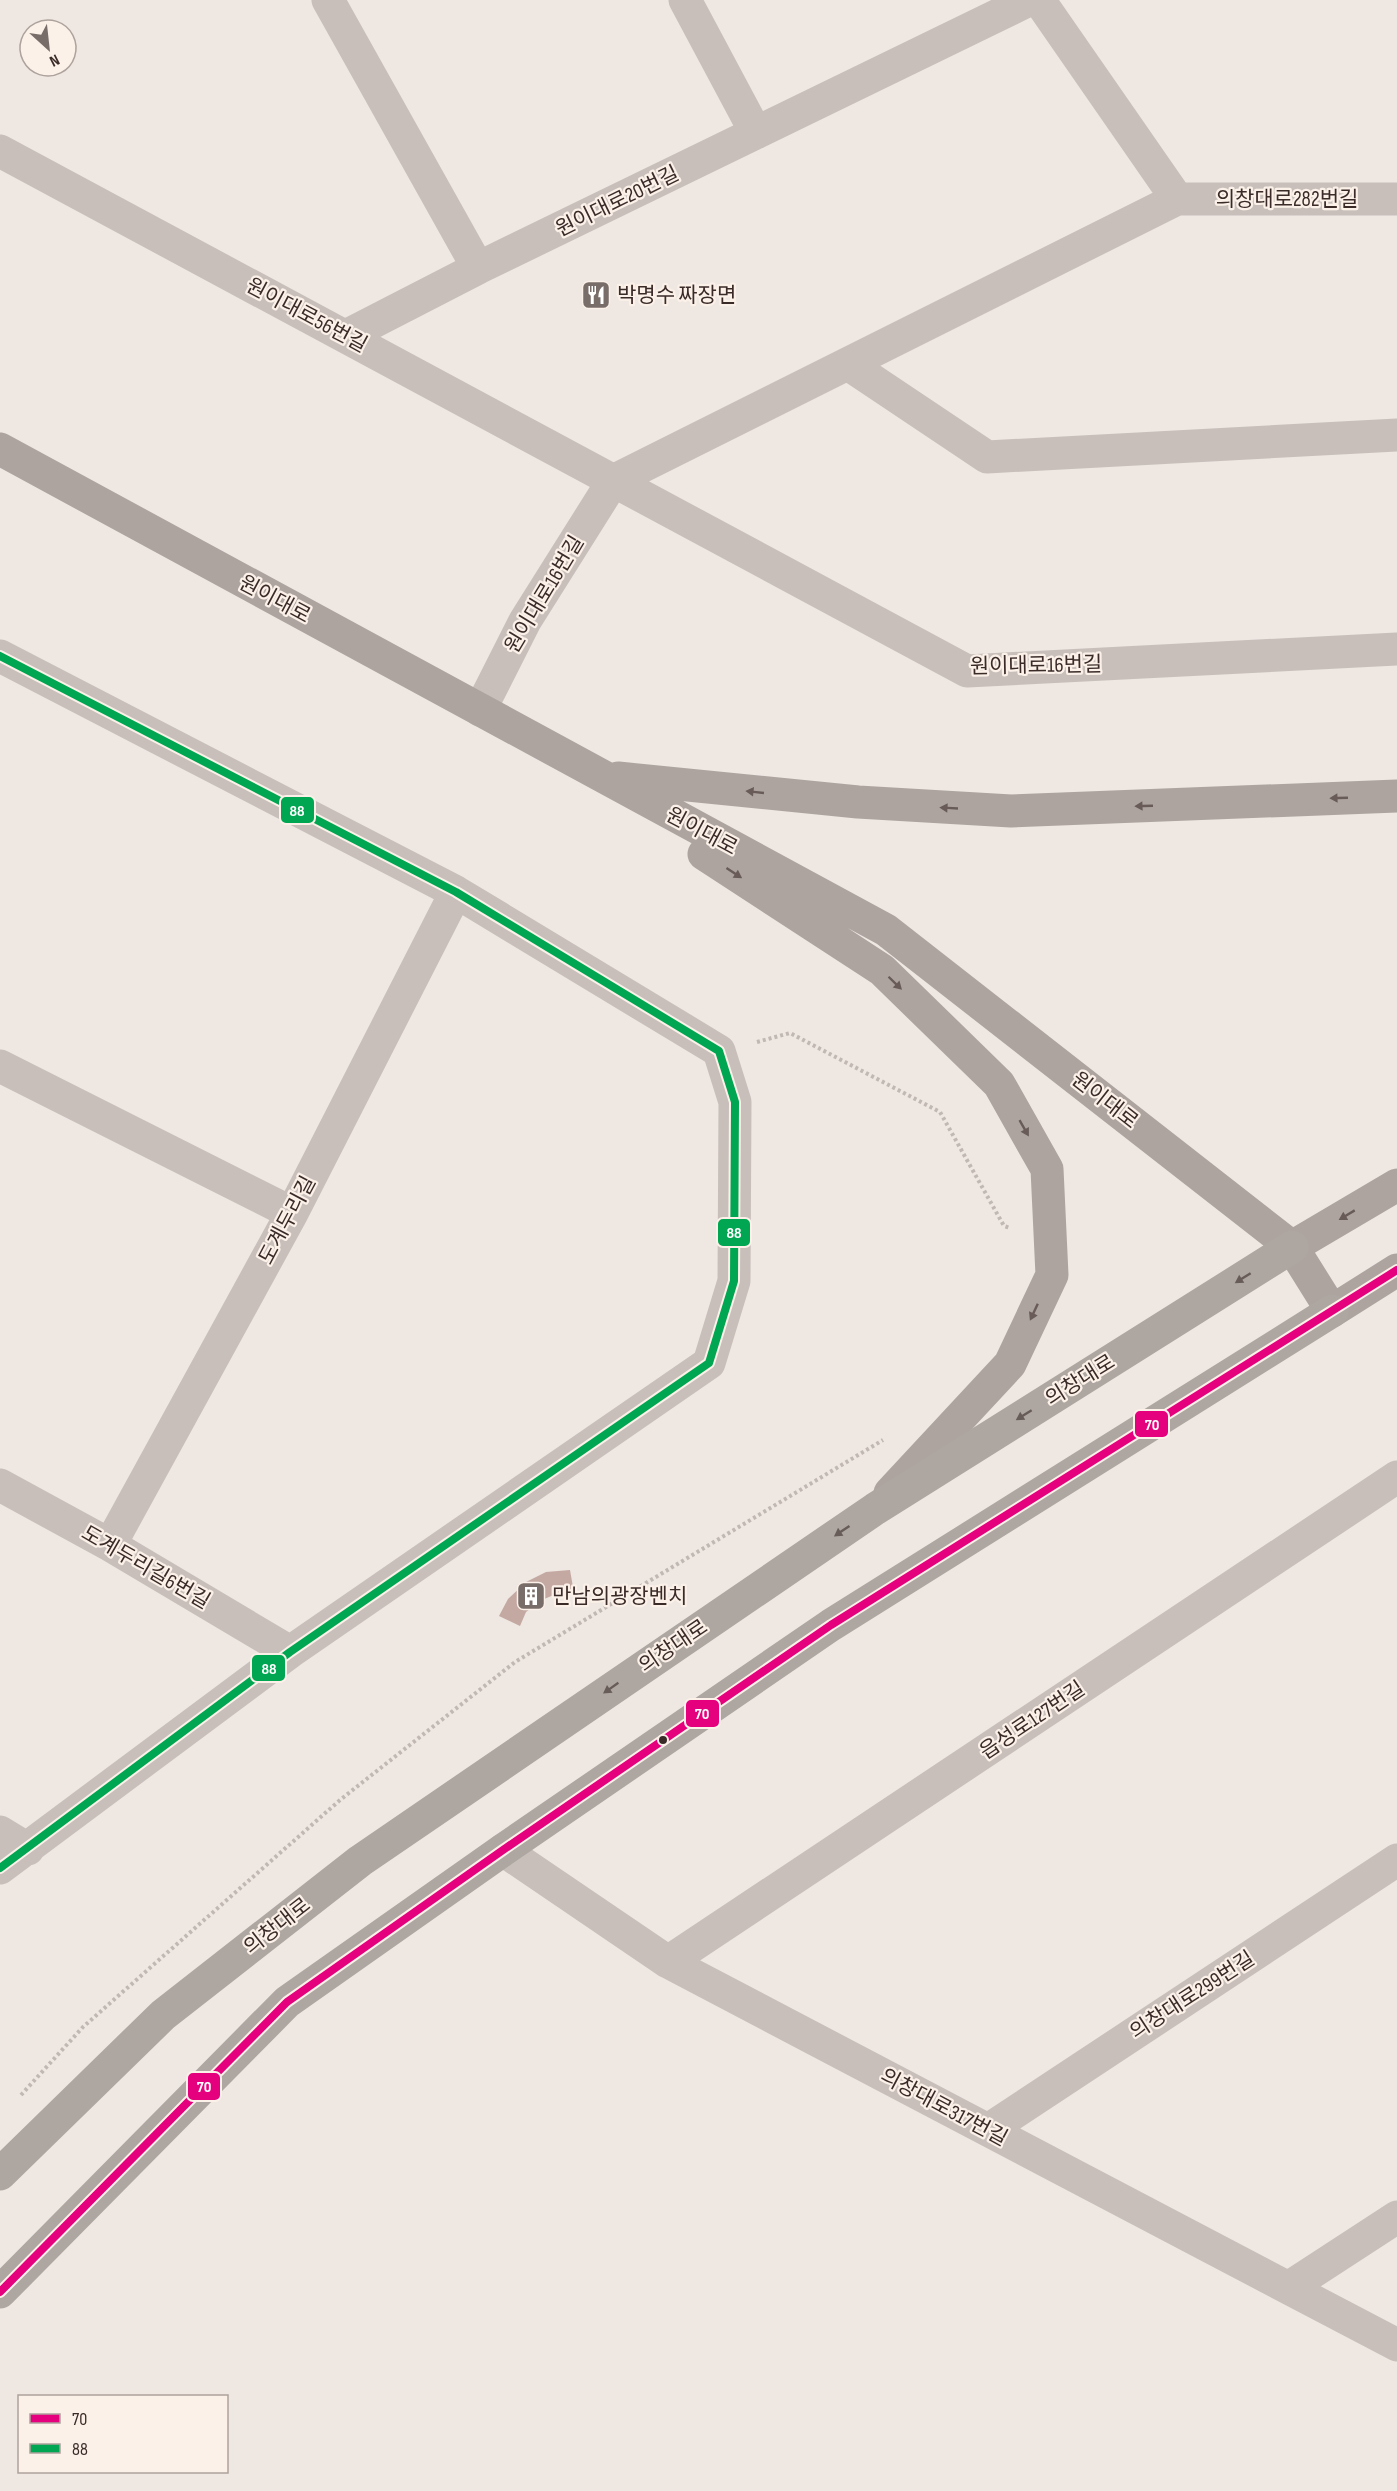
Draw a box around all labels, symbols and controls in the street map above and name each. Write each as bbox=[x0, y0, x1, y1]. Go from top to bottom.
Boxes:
north arrow bbox=[18, 18, 78, 78]
text: N bbox=[46, 50, 62, 70]
street label: 원이대로20번길 bbox=[552, 161, 683, 242]
street label: 의창대로282번길 bbox=[1216, 187, 1358, 212]
street label: 원이대로56번길 bbox=[242, 273, 372, 358]
restaurant icon: 박명수 짜장면 bbox=[580, 279, 612, 311]
place label: 박명수 짜장면 bbox=[617, 283, 736, 308]
street label: 원이대로16번길 bbox=[500, 531, 589, 657]
street label: 원이대로 bbox=[235, 570, 315, 629]
street label: 원이대로16번길 bbox=[970, 652, 1102, 679]
one-way arrow bbox=[745, 787, 764, 797]
one-way arrow bbox=[1329, 794, 1348, 803]
line badge: 88 bbox=[280, 796, 315, 824]
one-way arrow bbox=[1134, 801, 1153, 811]
text: 88 bbox=[289, 802, 305, 821]
street label: 원이대로 bbox=[662, 802, 742, 861]
one-way arrow bbox=[939, 803, 958, 812]
one-way arrow bbox=[726, 867, 742, 878]
one-way arrow bbox=[887, 976, 902, 990]
street label: 원이대로 bbox=[1067, 1067, 1143, 1134]
one-way arrow bbox=[1018, 1119, 1028, 1136]
street label: 도계두리길 bbox=[254, 1172, 321, 1269]
one-way arrow bbox=[1338, 1210, 1355, 1220]
line badge: 88 bbox=[717, 1218, 751, 1247]
text: 88 bbox=[726, 1224, 742, 1243]
one-way arrow bbox=[1235, 1273, 1251, 1284]
one-way arrow bbox=[1030, 1304, 1039, 1321]
street label: 의창대로 bbox=[1041, 1349, 1120, 1412]
one-way arrow bbox=[1016, 1410, 1032, 1421]
line badge: 70 bbox=[1134, 1410, 1169, 1438]
text: 70 bbox=[1145, 1416, 1159, 1435]
street label: 도계두리길6번길 bbox=[77, 1520, 215, 1614]
one-way arrow bbox=[834, 1525, 850, 1536]
building icon: 만남의광장벤치 bbox=[515, 1580, 547, 1612]
place label: 만남의광장벤치 bbox=[552, 1584, 687, 1609]
street label: 의창대로 bbox=[634, 1614, 712, 1678]
line badge: 88 bbox=[251, 1654, 286, 1682]
text: 88 bbox=[261, 1660, 277, 1679]
street label: 읍성로127번길 bbox=[975, 1676, 1090, 1765]
one-way arrow bbox=[604, 1682, 620, 1694]
line badge: 70 bbox=[685, 1699, 720, 1728]
text: 70 bbox=[695, 1705, 709, 1724]
unlabelled marker bbox=[657, 1734, 669, 1746]
street label: 의창대로 bbox=[239, 1893, 315, 1960]
street label: 의창대로299번길 bbox=[1125, 1946, 1259, 2045]
street label: 의창대로317번길 bbox=[876, 2063, 1012, 2151]
line badge: 70 bbox=[187, 2072, 221, 2101]
text: 70 bbox=[197, 2078, 211, 2097]
legend bbox=[18, 2395, 228, 2473]
text: 70 bbox=[72, 2409, 87, 2430]
text: 88 bbox=[72, 2439, 88, 2460]

